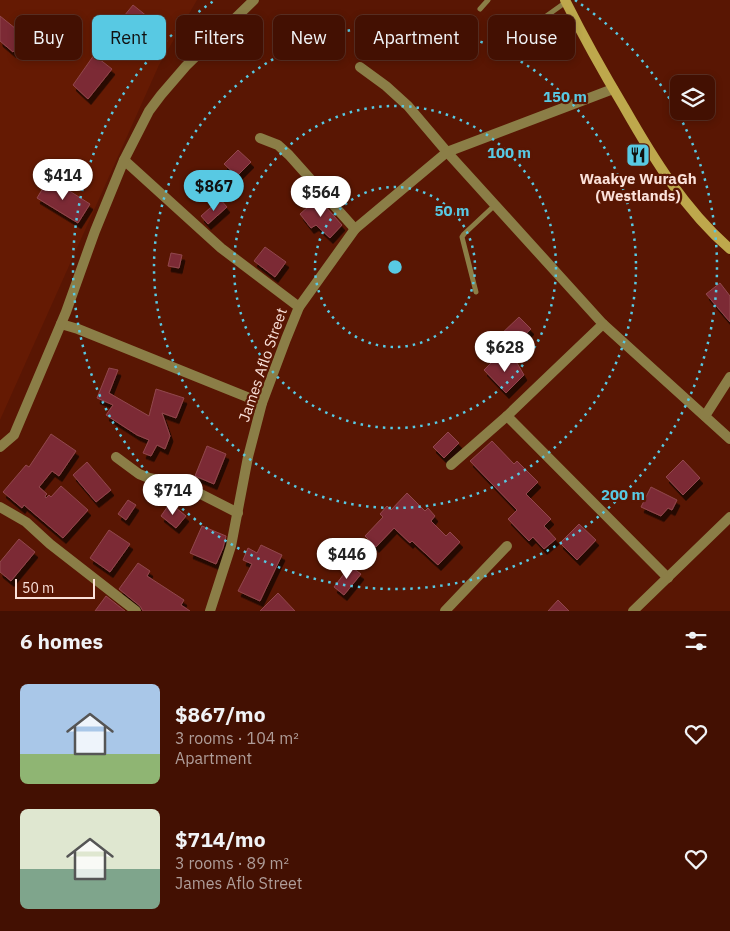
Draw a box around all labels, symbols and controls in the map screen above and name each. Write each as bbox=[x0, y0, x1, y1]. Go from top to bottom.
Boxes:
chip: Buy bbox=[15, 15, 82, 60]
chip: Rent bbox=[92, 15, 166, 60]
chip: Filters bbox=[176, 15, 263, 60]
chip: New bbox=[273, 15, 345, 60]
chip: Apartment bbox=[355, 15, 478, 60]
chip: House bbox=[488, 15, 575, 60]
map controls bbox=[670, 75, 715, 120]
button: layers bbox=[670, 75, 715, 120]
text: 150 m bbox=[543, 87, 587, 106]
restaurant icon: Waakye WuraGh (Westlands) bbox=[625, 142, 651, 168]
text: 100 m bbox=[487, 143, 531, 162]
pin: $414 bbox=[33, 158, 93, 201]
text: $414 bbox=[44, 165, 82, 185]
place label: Waakye WuraGh (Westlands) bbox=[579, 169, 697, 205]
pin: $867 bbox=[184, 170, 244, 212]
text: $867 bbox=[195, 176, 233, 196]
pin: $564 bbox=[291, 176, 351, 218]
text: $564 bbox=[302, 182, 340, 202]
text: 50 m bbox=[435, 201, 469, 220]
centre of rings bbox=[386, 258, 404, 276]
street label: James Aflo Street bbox=[234, 305, 291, 424]
pin: $628 bbox=[475, 330, 535, 373]
text: $628 bbox=[486, 337, 524, 357]
pin: $714 bbox=[143, 474, 203, 516]
text: $714 bbox=[154, 480, 192, 500]
text: 200 m bbox=[601, 485, 645, 504]
pin: $446 bbox=[317, 538, 377, 580]
text: $446 bbox=[328, 544, 366, 564]
scale bar bbox=[15, 576, 95, 599]
text: 50 m bbox=[22, 579, 54, 597]
text: 6 homes bbox=[20, 627, 103, 655]
icon: filters bbox=[682, 627, 710, 655]
text: $867/mo bbox=[175, 700, 266, 728]
icon: home bbox=[60, 704, 120, 764]
icon: heart bbox=[682, 720, 710, 748]
text: 3 rooms · 104 m² bbox=[175, 728, 299, 748]
text: Apartment bbox=[175, 748, 252, 768]
text: $714/mo bbox=[175, 825, 266, 853]
icon: home bbox=[60, 829, 120, 889]
icon: heart bbox=[682, 845, 710, 873]
text: 3 rooms · 89 m² bbox=[175, 853, 289, 873]
text: James Aflo Street bbox=[175, 873, 302, 893]

